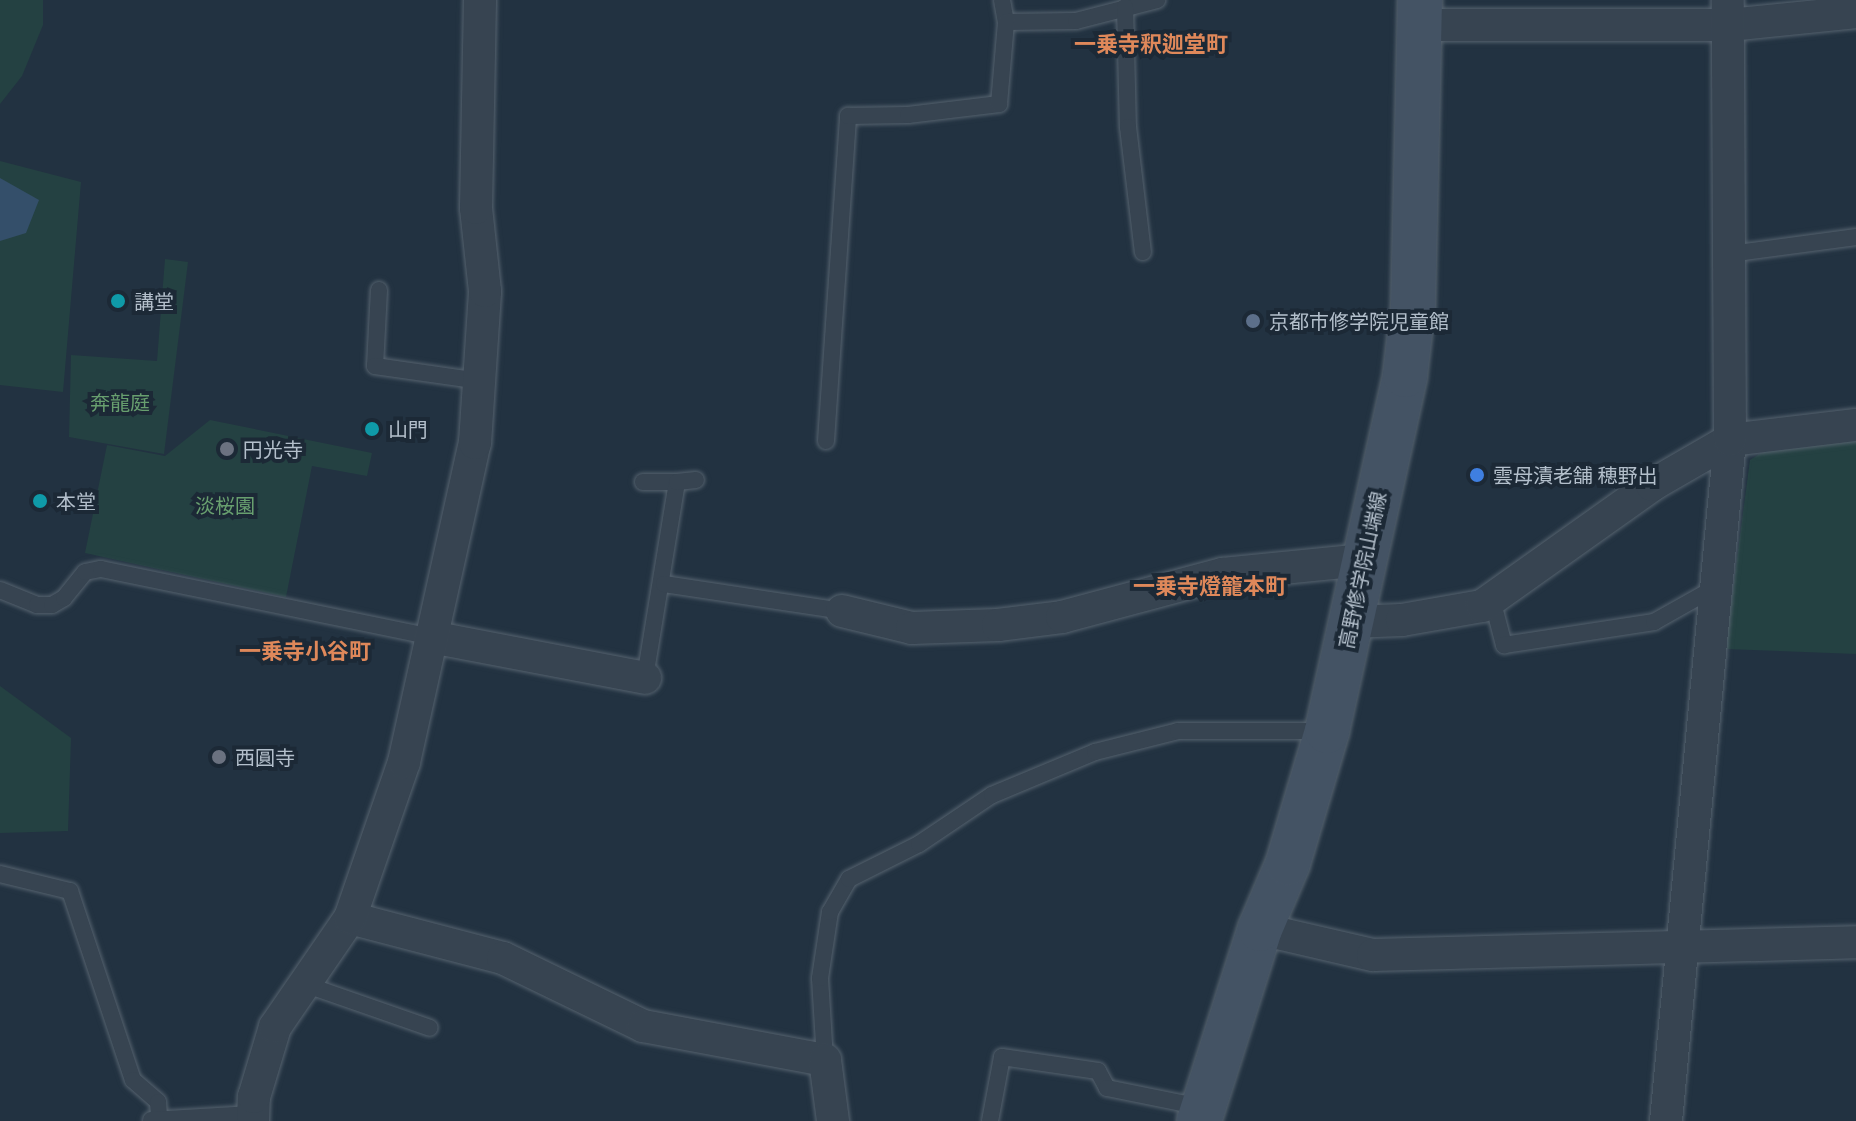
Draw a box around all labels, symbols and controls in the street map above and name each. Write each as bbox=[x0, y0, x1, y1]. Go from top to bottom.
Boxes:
district label: 一乗寺釈迦堂町 bbox=[1074, 31, 1228, 57]
place label: 講堂 bbox=[134, 289, 174, 313]
marker: 講堂 bbox=[109, 292, 127, 310]
place label: 京都市修学院児童館 bbox=[1269, 309, 1449, 333]
marker: 京都市修学院児童館 bbox=[1244, 312, 1262, 330]
park label: 奔龍庭 bbox=[90, 390, 150, 414]
place label: 山門 bbox=[388, 417, 428, 441]
marker: 山門 bbox=[363, 420, 381, 438]
place label: 円光寺 bbox=[243, 437, 303, 461]
marker: 円光寺 bbox=[218, 440, 236, 458]
place label: 雲母漬老舗 穂野出 bbox=[1493, 463, 1658, 487]
marker: 雲母漬老舗 穂野出 bbox=[1468, 466, 1486, 484]
place label: 本堂 bbox=[56, 489, 96, 513]
street label: 高野修学院山端線 bbox=[1334, 489, 1390, 651]
marker: 本堂 bbox=[31, 492, 49, 510]
park label: 淡桜園 bbox=[195, 493, 255, 517]
district label: 一乗寺燈籠本町 bbox=[1133, 573, 1287, 599]
district label: 一乗寺小谷町 bbox=[239, 638, 371, 664]
place label: 西圓寺 bbox=[235, 745, 295, 769]
marker: 西圓寺 bbox=[210, 748, 228, 766]

